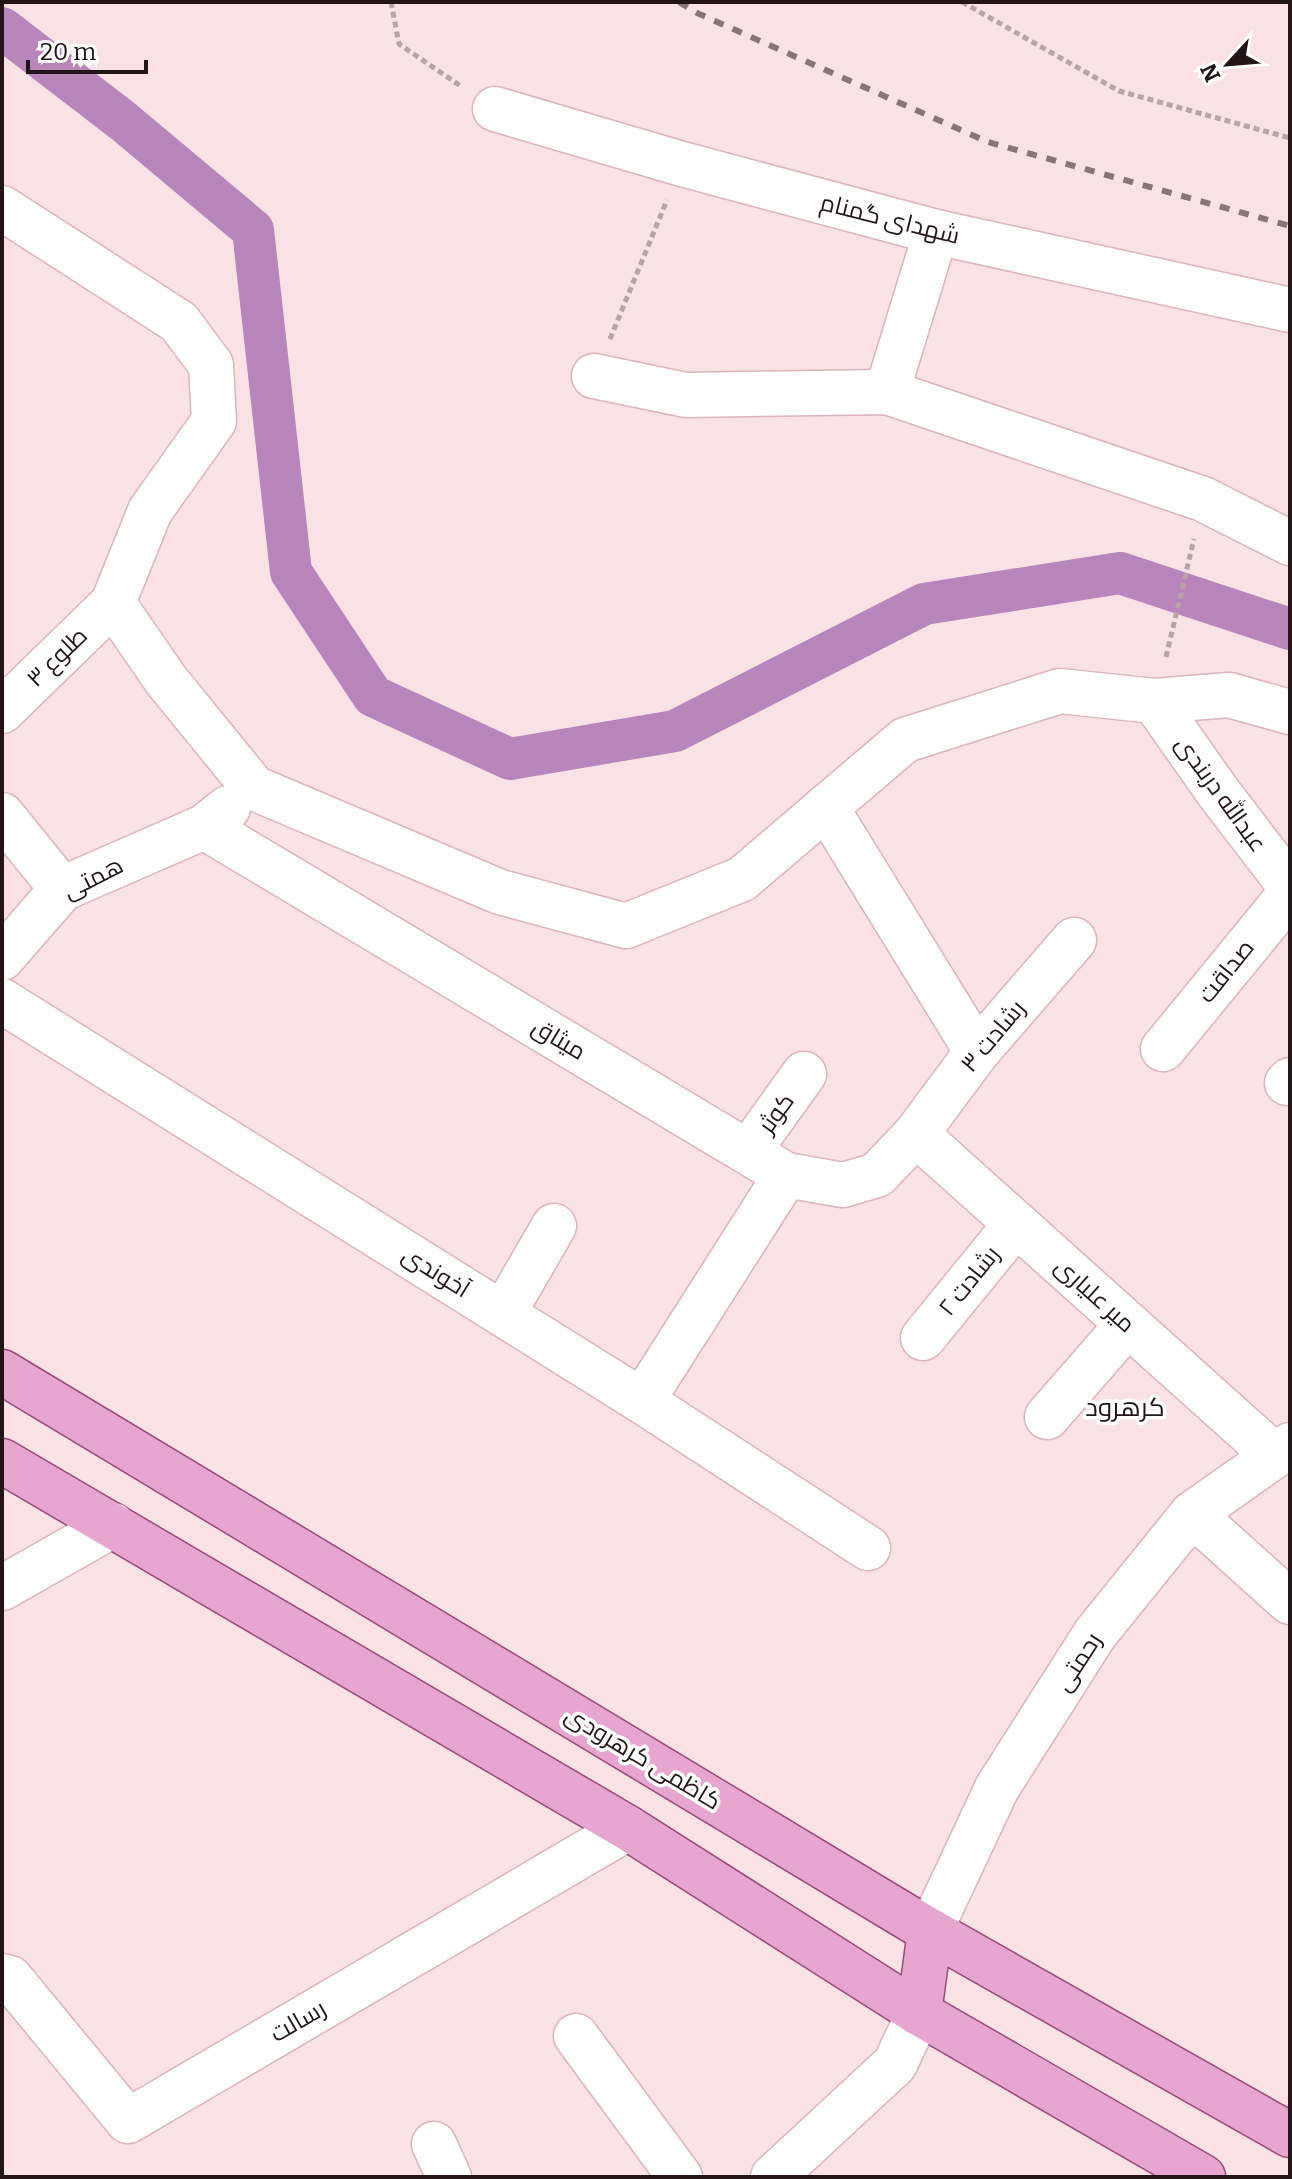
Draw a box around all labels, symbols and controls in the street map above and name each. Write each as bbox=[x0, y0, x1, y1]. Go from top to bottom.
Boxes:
scale bar bbox=[28, 24, 146, 74]
north arrow bbox=[1188, 24, 1268, 104]
text: 20 m bbox=[40, 38, 96, 66]
text: N bbox=[1195, 59, 1226, 86]
street label: شهدای گمنام bbox=[817, 188, 963, 252]
street label: طلوع ۳ bbox=[21, 621, 94, 694]
street label: عبدالله دربندی bbox=[1170, 729, 1274, 857]
street label: همتی bbox=[58, 851, 128, 905]
street label: صداقت bbox=[1192, 934, 1260, 1008]
street label: رشادت ۳ bbox=[955, 995, 1031, 1077]
street label: میثاق bbox=[527, 1012, 591, 1067]
street label: کوثر bbox=[751, 1088, 800, 1140]
street label: آخوندی bbox=[397, 1240, 475, 1304]
street label: رشادت ۲ bbox=[933, 1241, 1005, 1321]
street label: میر علیاری bbox=[1049, 1252, 1141, 1338]
district label: کرهرود bbox=[1085, 1392, 1165, 1423]
street label: رحمتی bbox=[1049, 1627, 1107, 1697]
street label: کاظمی کرهرودی bbox=[560, 1700, 726, 1816]
street label: رسالت bbox=[265, 1994, 331, 2048]

